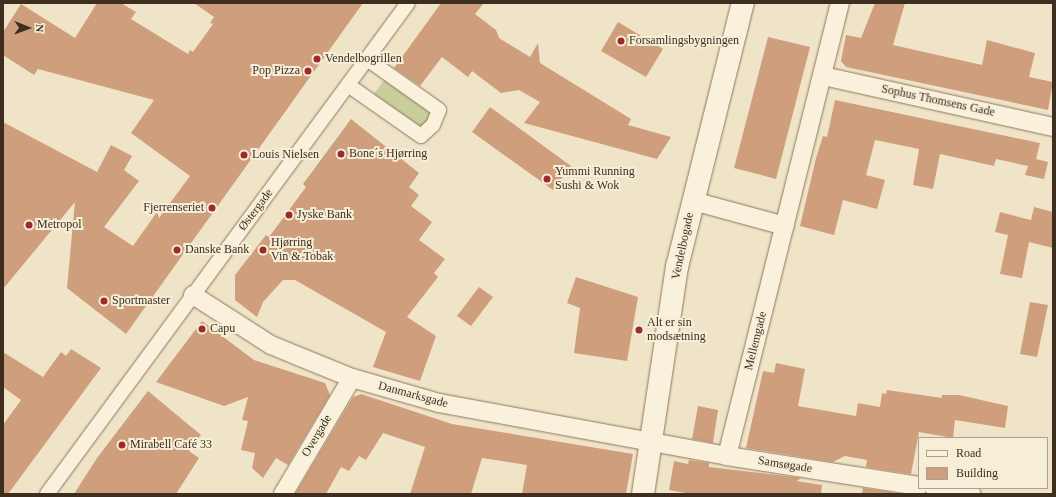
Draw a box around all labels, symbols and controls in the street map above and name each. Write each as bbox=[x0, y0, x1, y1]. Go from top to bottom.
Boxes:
north arrow bbox=[8, 8, 48, 48]
text: N bbox=[34, 24, 46, 32]
place label: Forsamlingsbygningen bbox=[629, 34, 739, 48]
marker: Forsamlingsbygningen bbox=[616, 36, 626, 46]
place label: Vendelbogrillen bbox=[325, 52, 402, 66]
marker: Vendelbogrillen bbox=[312, 54, 322, 64]
place label: Pop Pizza bbox=[252, 64, 300, 78]
marker: Pop Pizza bbox=[303, 66, 313, 76]
street label: Sophus Thomsens Gade bbox=[880, 82, 996, 120]
place label: Bone´s Hjørring bbox=[349, 147, 427, 161]
place label: Louis Nielsen bbox=[252, 148, 319, 162]
marker: Bone´s Hjørring bbox=[336, 149, 346, 159]
marker: Louis Nielsen bbox=[239, 150, 249, 160]
place label: Yummi Running Sushi & Wok bbox=[555, 165, 635, 193]
marker: Yummi Running Sushi & Wok bbox=[542, 174, 552, 184]
street label: Østergade bbox=[236, 186, 276, 234]
place label: Fjerrenseriet bbox=[143, 201, 204, 215]
marker: Fjerrenseriet bbox=[207, 203, 217, 213]
place label: Jyske Bank bbox=[297, 208, 352, 222]
marker: Jyske Bank bbox=[284, 210, 294, 220]
street label: Vendelbogade bbox=[669, 211, 697, 281]
place label: Metropol bbox=[37, 218, 82, 232]
marker: Metropol bbox=[24, 220, 34, 230]
place label: Hjørring Vin & Tobak bbox=[271, 236, 333, 264]
place label: Danske Bank bbox=[185, 243, 249, 257]
marker: Danske Bank bbox=[172, 245, 182, 255]
marker: Hjørring Vin & Tobak bbox=[258, 245, 268, 255]
place label: Sportmaster bbox=[112, 294, 170, 308]
marker: Sportmaster bbox=[99, 296, 109, 306]
street label: Mellemgade bbox=[742, 310, 770, 372]
place label: Alt er sin modsætning bbox=[647, 316, 706, 344]
place label: Capu bbox=[210, 322, 235, 336]
marker: Capu bbox=[197, 324, 207, 334]
marker: Alt er sin modsætning bbox=[634, 325, 644, 335]
street label: Danmarksgade bbox=[376, 379, 450, 411]
street label: Overgade bbox=[299, 412, 335, 460]
legend bbox=[918, 437, 1048, 489]
place label: Mirabell Café 33 bbox=[130, 438, 212, 452]
marker: Mirabell Café 33 bbox=[117, 440, 127, 450]
text: Road bbox=[956, 446, 981, 460]
street label: Samsøgade bbox=[757, 454, 813, 476]
text: Building bbox=[956, 466, 998, 480]

